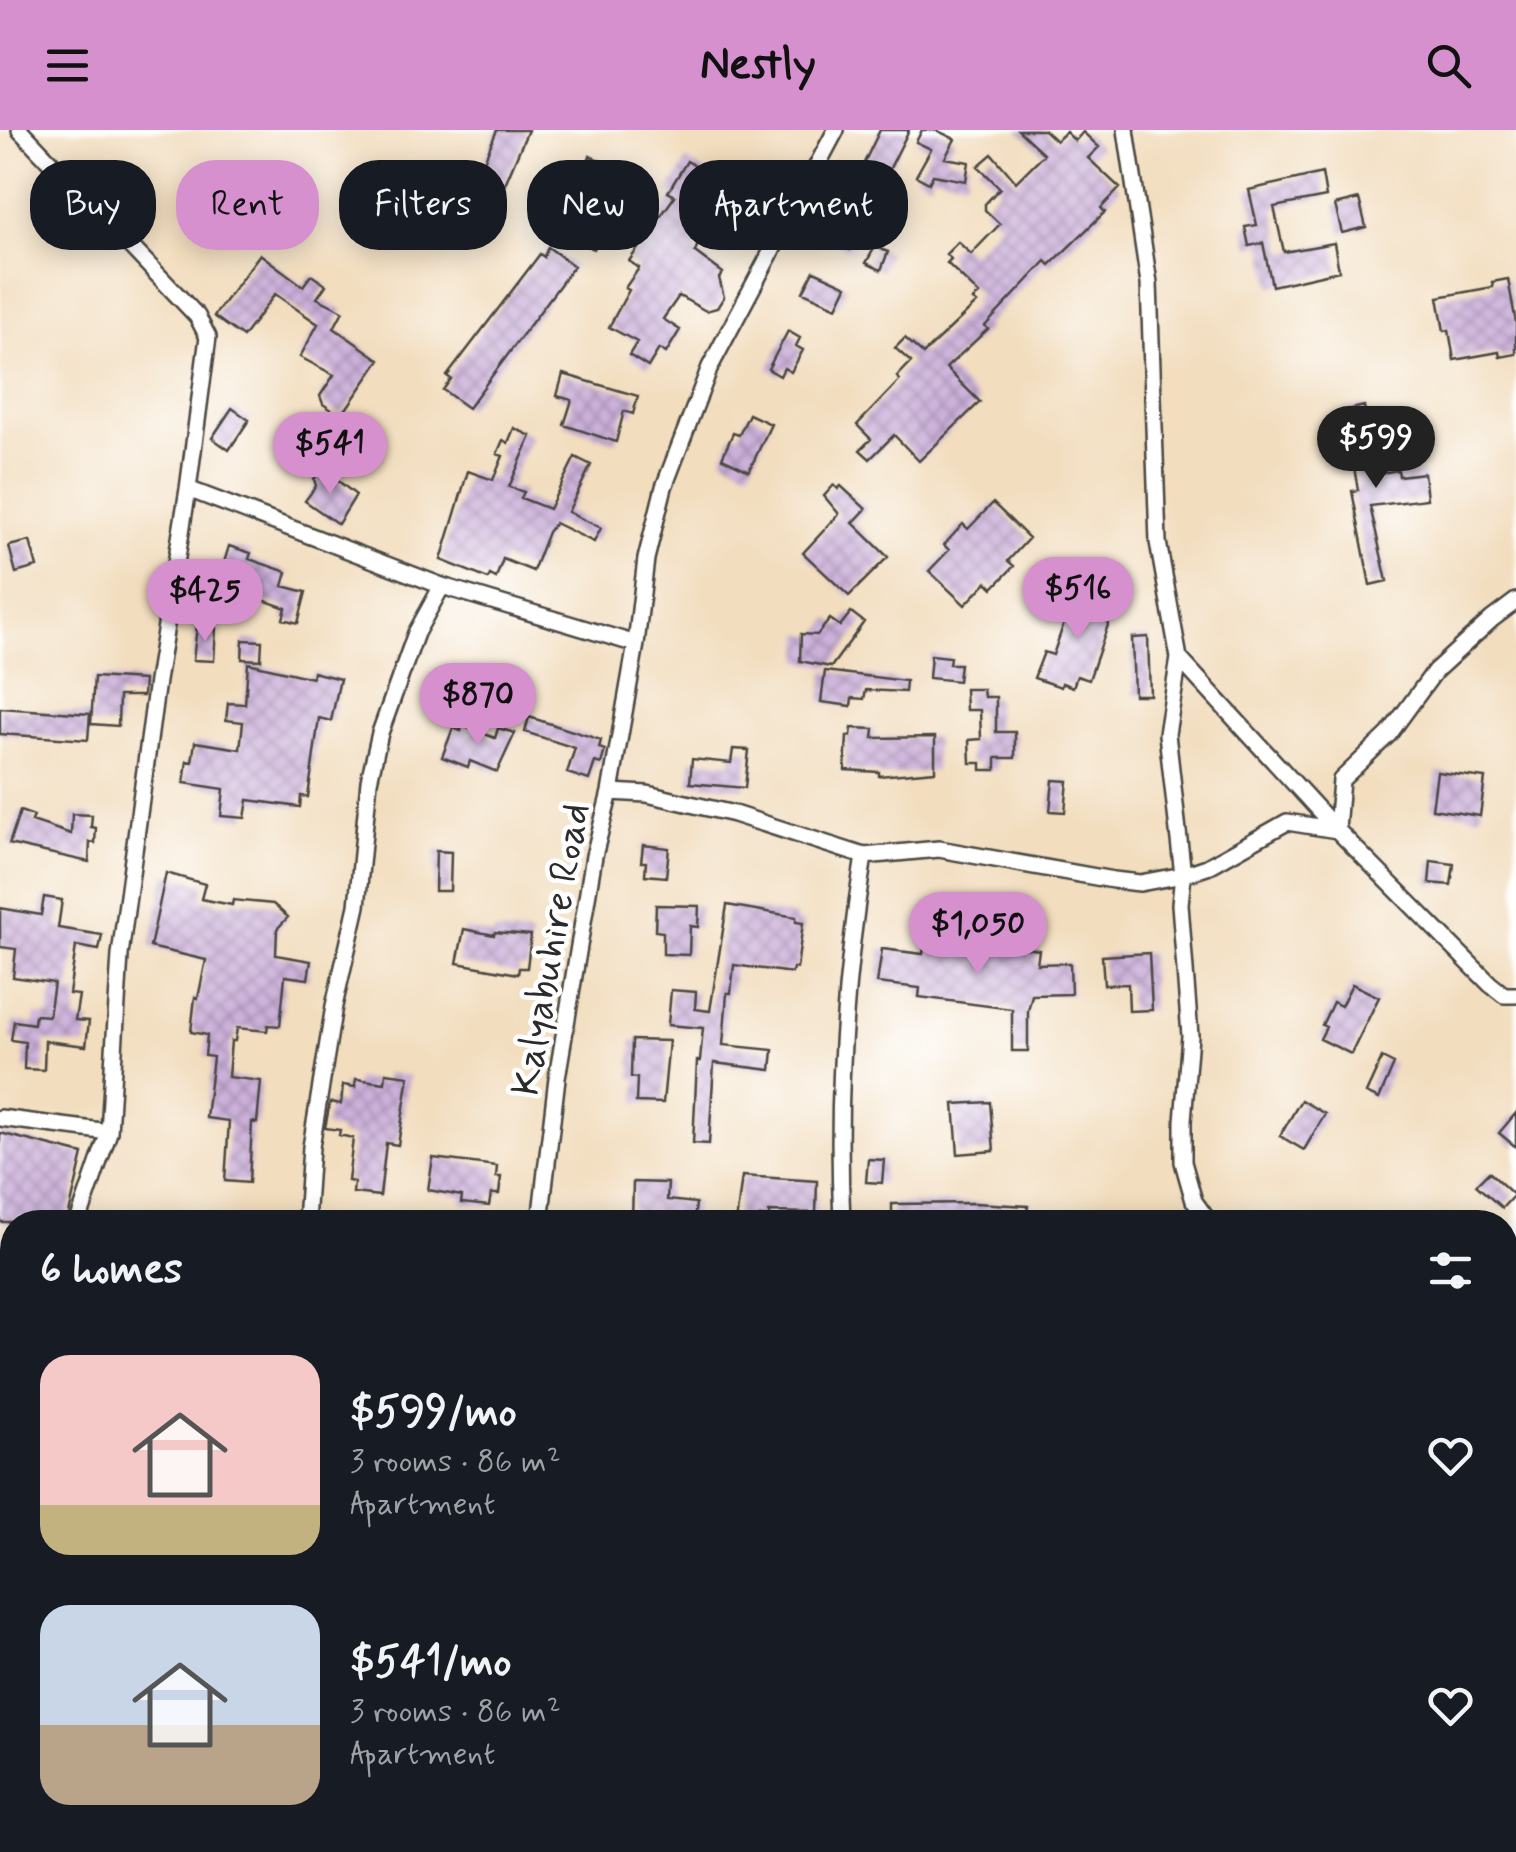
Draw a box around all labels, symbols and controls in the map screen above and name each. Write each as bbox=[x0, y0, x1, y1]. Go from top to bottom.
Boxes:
text: Nestly bbox=[700, 36, 816, 95]
icon: menu bbox=[40, 38, 95, 93]
icon: search bbox=[1421, 38, 1476, 93]
chip: Buy bbox=[30, 160, 156, 250]
chip: Rent bbox=[176, 160, 319, 250]
chip: Filters bbox=[339, 160, 507, 250]
chip: New bbox=[527, 160, 659, 250]
chip: Apartment bbox=[679, 160, 908, 250]
pin: $599 bbox=[1317, 406, 1435, 491]
pin: $541 bbox=[271, 412, 389, 497]
text: $599 bbox=[1339, 417, 1413, 459]
text: $541 bbox=[295, 423, 365, 465]
pin: $516 bbox=[1019, 557, 1137, 642]
pin: $425 bbox=[146, 559, 264, 644]
text: $516 bbox=[1045, 568, 1111, 610]
text: $425 bbox=[169, 570, 241, 612]
pin: $870 bbox=[419, 663, 537, 748]
text: $870 bbox=[442, 674, 514, 716]
street label: Kalyabuhire Road bbox=[501, 799, 603, 1100]
pin: $1,050 bbox=[897, 892, 1059, 977]
text: $1,050 bbox=[931, 903, 1025, 945]
text: 6 homes bbox=[40, 1243, 183, 1298]
icon: filters bbox=[1423, 1243, 1478, 1298]
text: $599/mo bbox=[350, 1386, 517, 1441]
icon: home bbox=[120, 1395, 240, 1515]
icon: heart bbox=[1423, 1428, 1478, 1483]
text: 3 rooms · 86 m² bbox=[350, 1441, 561, 1483]
text: Apartment bbox=[350, 1483, 495, 1525]
text: $541/mo bbox=[350, 1636, 511, 1691]
icon: home bbox=[120, 1645, 240, 1765]
icon: heart bbox=[1423, 1678, 1478, 1733]
text: 3 rooms · 86 m² bbox=[350, 1691, 561, 1733]
text: Apartment bbox=[350, 1733, 495, 1775]

